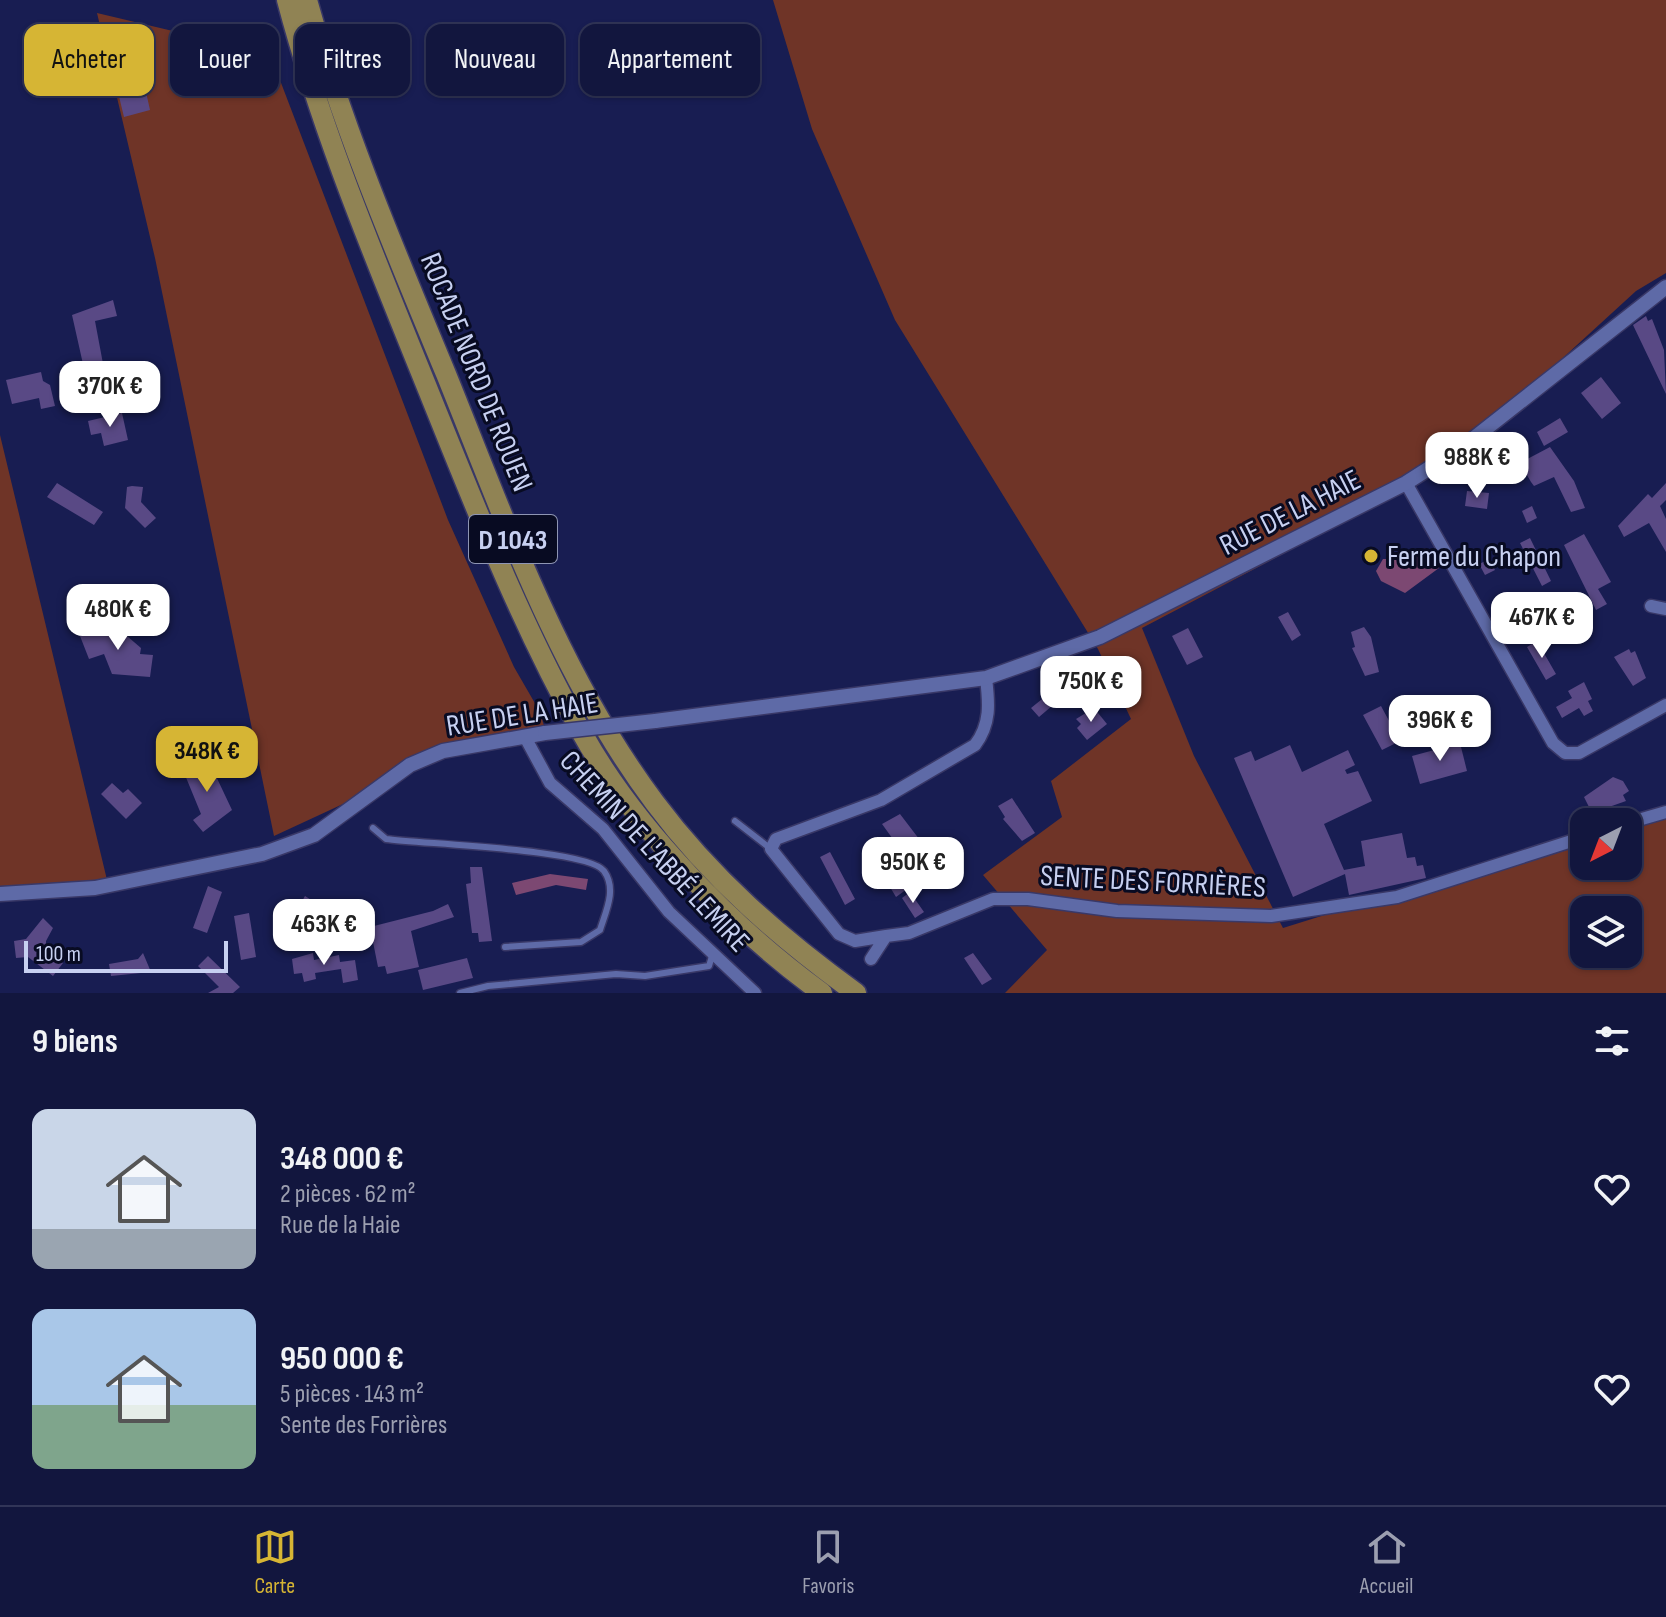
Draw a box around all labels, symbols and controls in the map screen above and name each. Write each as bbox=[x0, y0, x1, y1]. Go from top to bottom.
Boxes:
chip: Acheter bbox=[24, 24, 154, 96]
chip: Louer bbox=[170, 24, 279, 96]
chip: Filtres bbox=[295, 24, 410, 96]
chip: Nouveau bbox=[426, 24, 564, 96]
chip: Appartement bbox=[580, 24, 760, 96]
street label: ROCADE NORD DE ROUEN bbox=[412, 248, 540, 497]
pin: 370K € bbox=[45, 361, 175, 429]
text: 370K € bbox=[77, 371, 143, 402]
pin: 988K € bbox=[1412, 432, 1542, 500]
text: 988K € bbox=[1443, 442, 1511, 473]
street label: RUE DE LA HAIE bbox=[1214, 462, 1367, 564]
road number: D 1043 bbox=[469, 515, 557, 563]
place label: Ferme du Chapon bbox=[1387, 539, 1561, 575]
marker: Ferme du Chapon bbox=[1362, 547, 1380, 565]
pin: 480K € bbox=[53, 584, 183, 652]
pin: 467K € bbox=[1477, 592, 1607, 660]
text: 480K € bbox=[85, 594, 151, 625]
text: 467K € bbox=[1509, 602, 1575, 633]
pin: 750K € bbox=[1026, 656, 1156, 724]
text: 750K € bbox=[1058, 666, 1124, 697]
street label: RUE DE LA HAIE bbox=[444, 685, 601, 745]
pin: 396K € bbox=[1375, 695, 1505, 763]
text: 396K € bbox=[1407, 705, 1473, 736]
pin: 348K € bbox=[142, 726, 272, 794]
text: 348K € bbox=[174, 736, 240, 767]
street label: CHEMIN DE L'ABBÉ LEMIRE bbox=[552, 743, 757, 960]
north arrow bbox=[1570, 808, 1642, 880]
map controls bbox=[1570, 808, 1642, 968]
pin: 950K € bbox=[848, 837, 978, 905]
text: 950K € bbox=[880, 847, 946, 878]
street label: SENTE DES FORRIÈRES bbox=[1039, 858, 1267, 906]
button: layers bbox=[1570, 896, 1642, 968]
pin: 463K € bbox=[259, 899, 389, 967]
text: 463K € bbox=[291, 909, 357, 940]
scale bar bbox=[24, 937, 228, 973]
text: 100 m bbox=[36, 941, 81, 968]
icon: filters bbox=[1590, 1019, 1634, 1063]
text: 9 biens bbox=[32, 1021, 118, 1062]
text: 348 000 € bbox=[280, 1138, 404, 1179]
icon: home bbox=[96, 1141, 192, 1237]
icon: heart bbox=[1590, 1167, 1634, 1211]
text: 2 pièces · 62 m² bbox=[280, 1179, 416, 1210]
text: Rue de la Haie bbox=[280, 1210, 400, 1241]
text: 950 000 € bbox=[280, 1338, 404, 1379]
icon: home bbox=[96, 1341, 192, 1437]
icon: heart bbox=[1590, 1367, 1634, 1411]
text: 5 pièces · 143 m² bbox=[280, 1379, 424, 1410]
text: Sente des Forrières bbox=[280, 1410, 447, 1441]
tab: Carte bbox=[253, 1525, 297, 1600]
tab: Favoris bbox=[802, 1525, 854, 1600]
tab: Accueil bbox=[1360, 1525, 1413, 1600]

